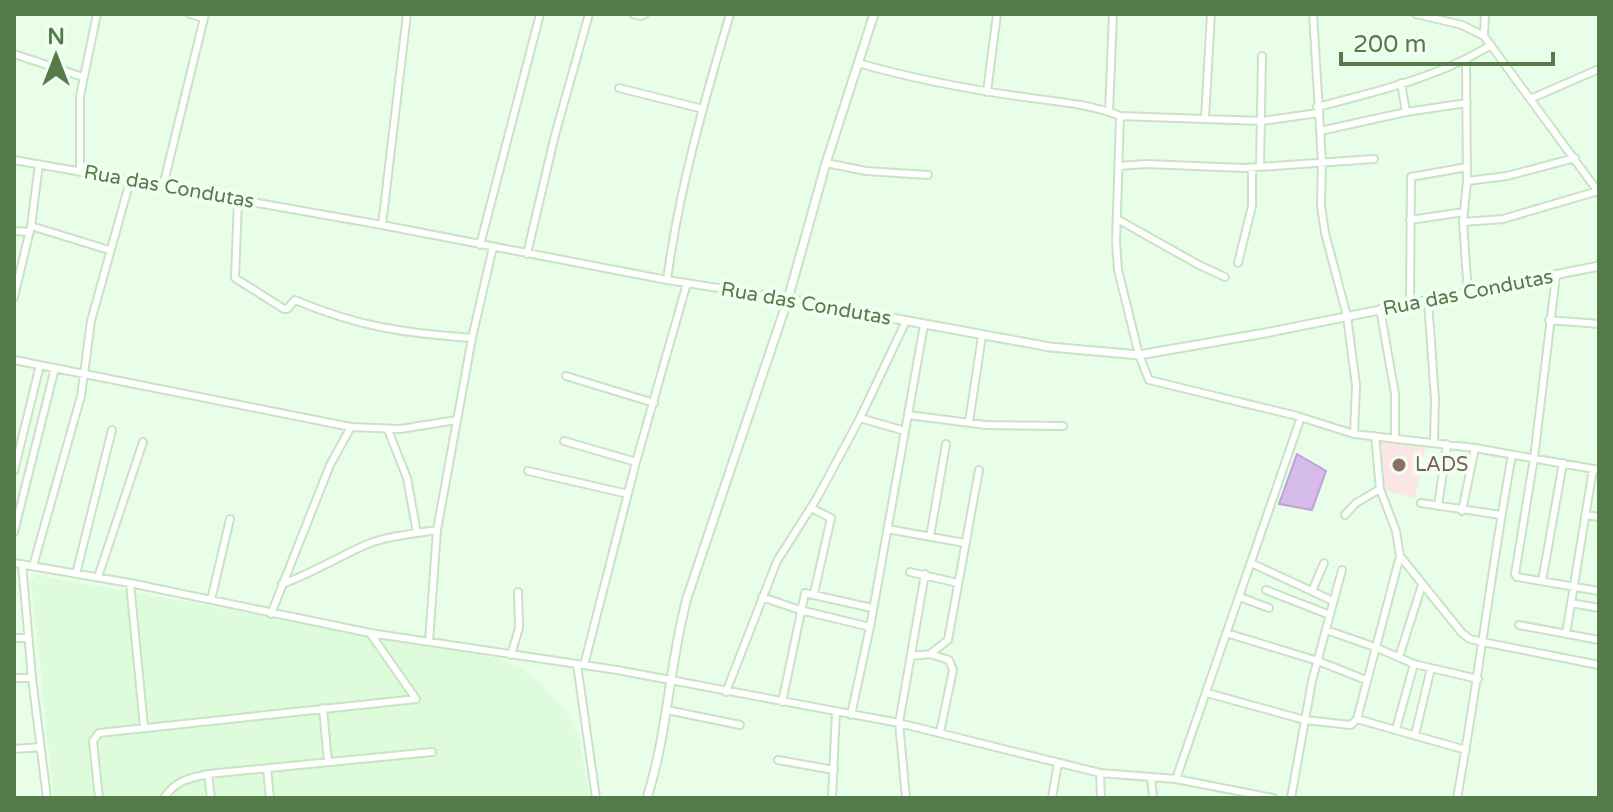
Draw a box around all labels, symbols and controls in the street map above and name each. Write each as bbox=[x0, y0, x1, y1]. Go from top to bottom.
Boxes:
north arrow bbox=[16, 16, 96, 96]
scale bar bbox=[1341, 16, 1553, 66]
text: N bbox=[47, 24, 65, 50]
text: 200 m bbox=[1353, 30, 1427, 59]
street label: Rua das Condutas bbox=[82, 160, 256, 214]
street label: Rua das Condutas bbox=[1381, 265, 1555, 321]
street label: Rua das Condutas bbox=[719, 277, 893, 331]
place label: LADS bbox=[1415, 453, 1468, 477]
marker: LADS bbox=[1390, 456, 1408, 474]

